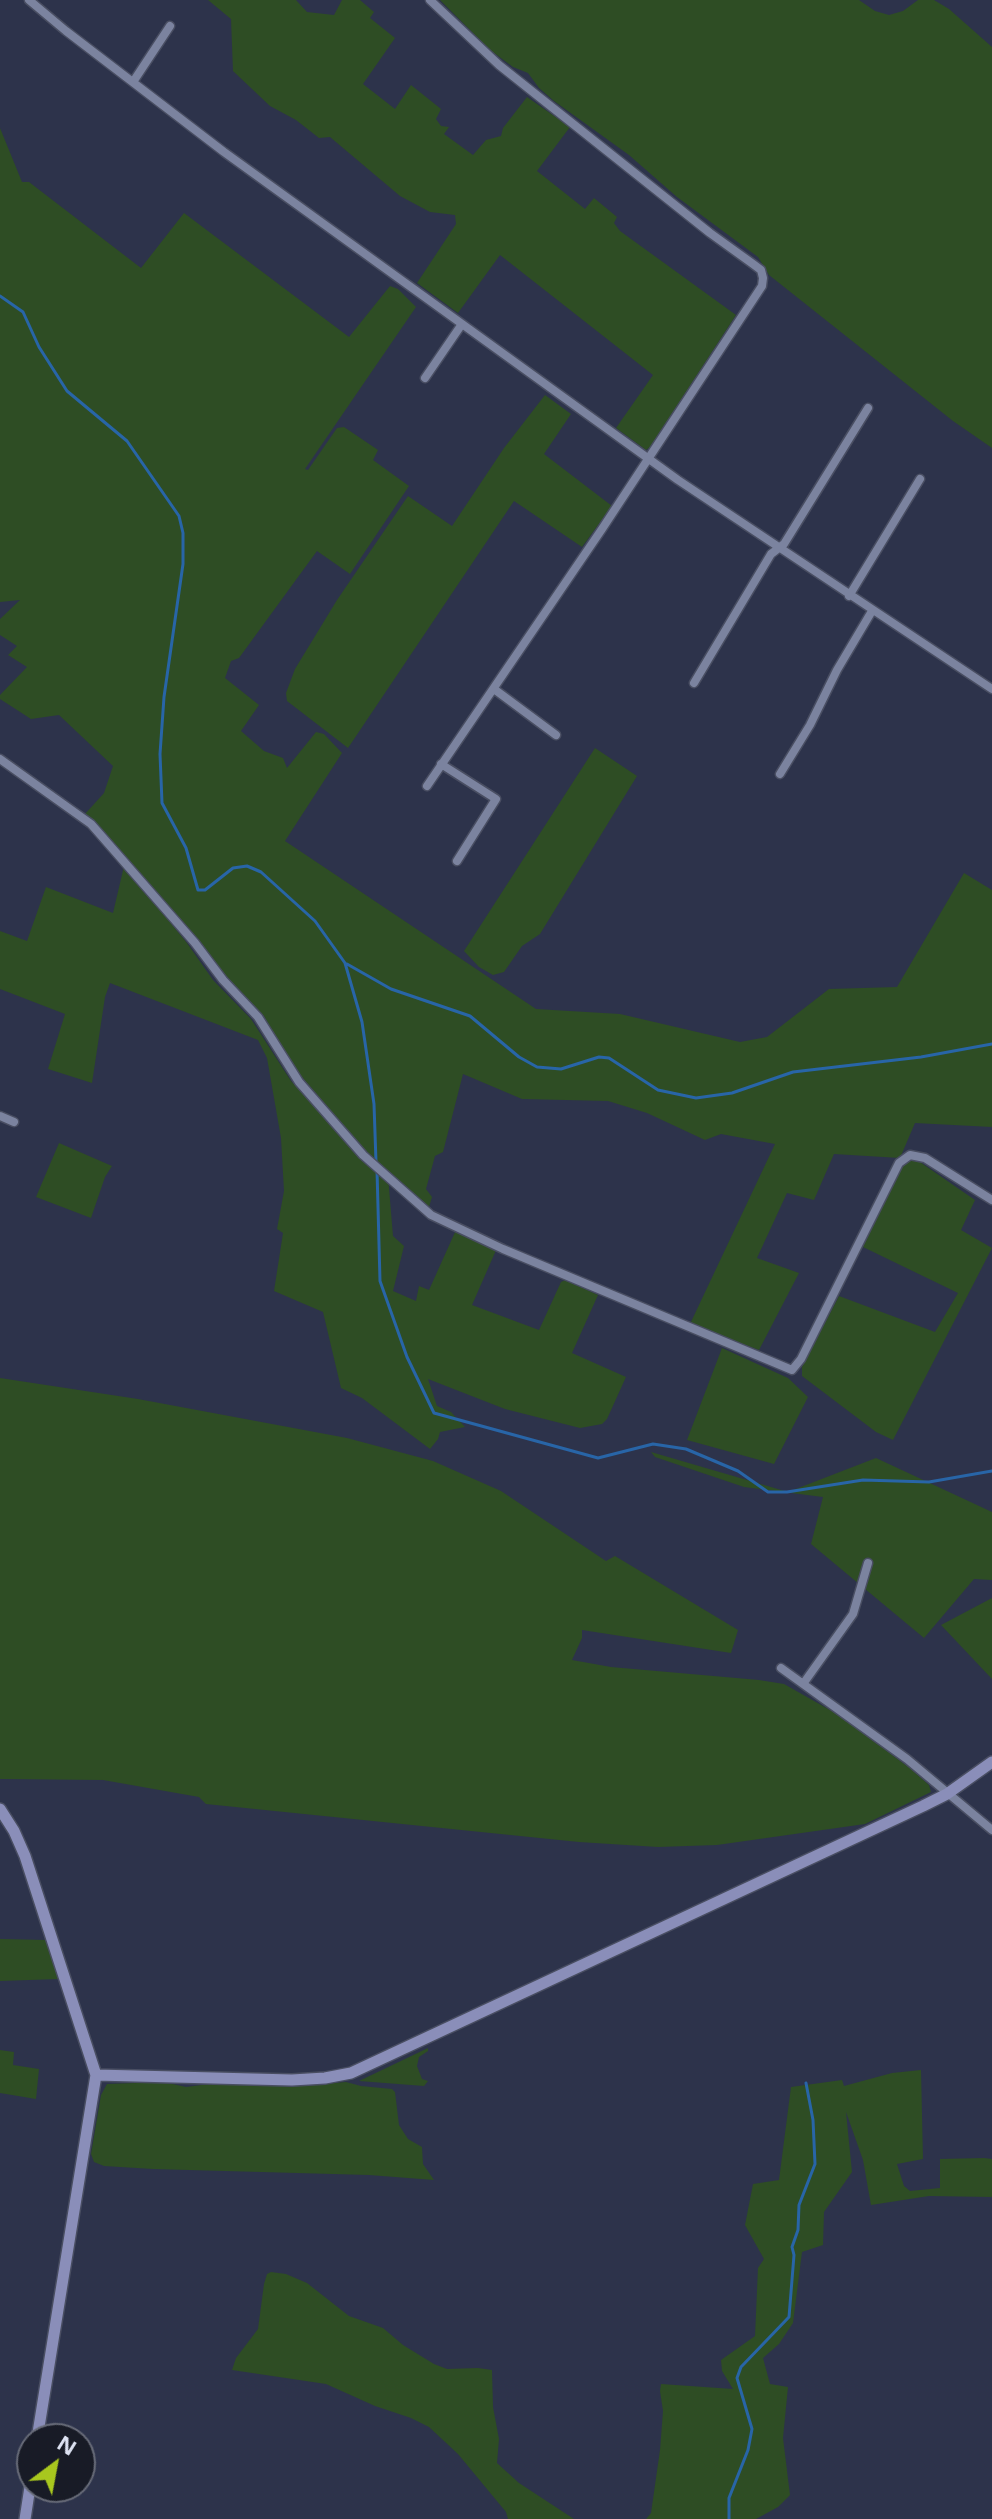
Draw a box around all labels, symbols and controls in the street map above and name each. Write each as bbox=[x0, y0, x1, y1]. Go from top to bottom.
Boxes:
north arrow bbox=[16, 2423, 96, 2503]
text: N bbox=[52, 2427, 83, 2462]

